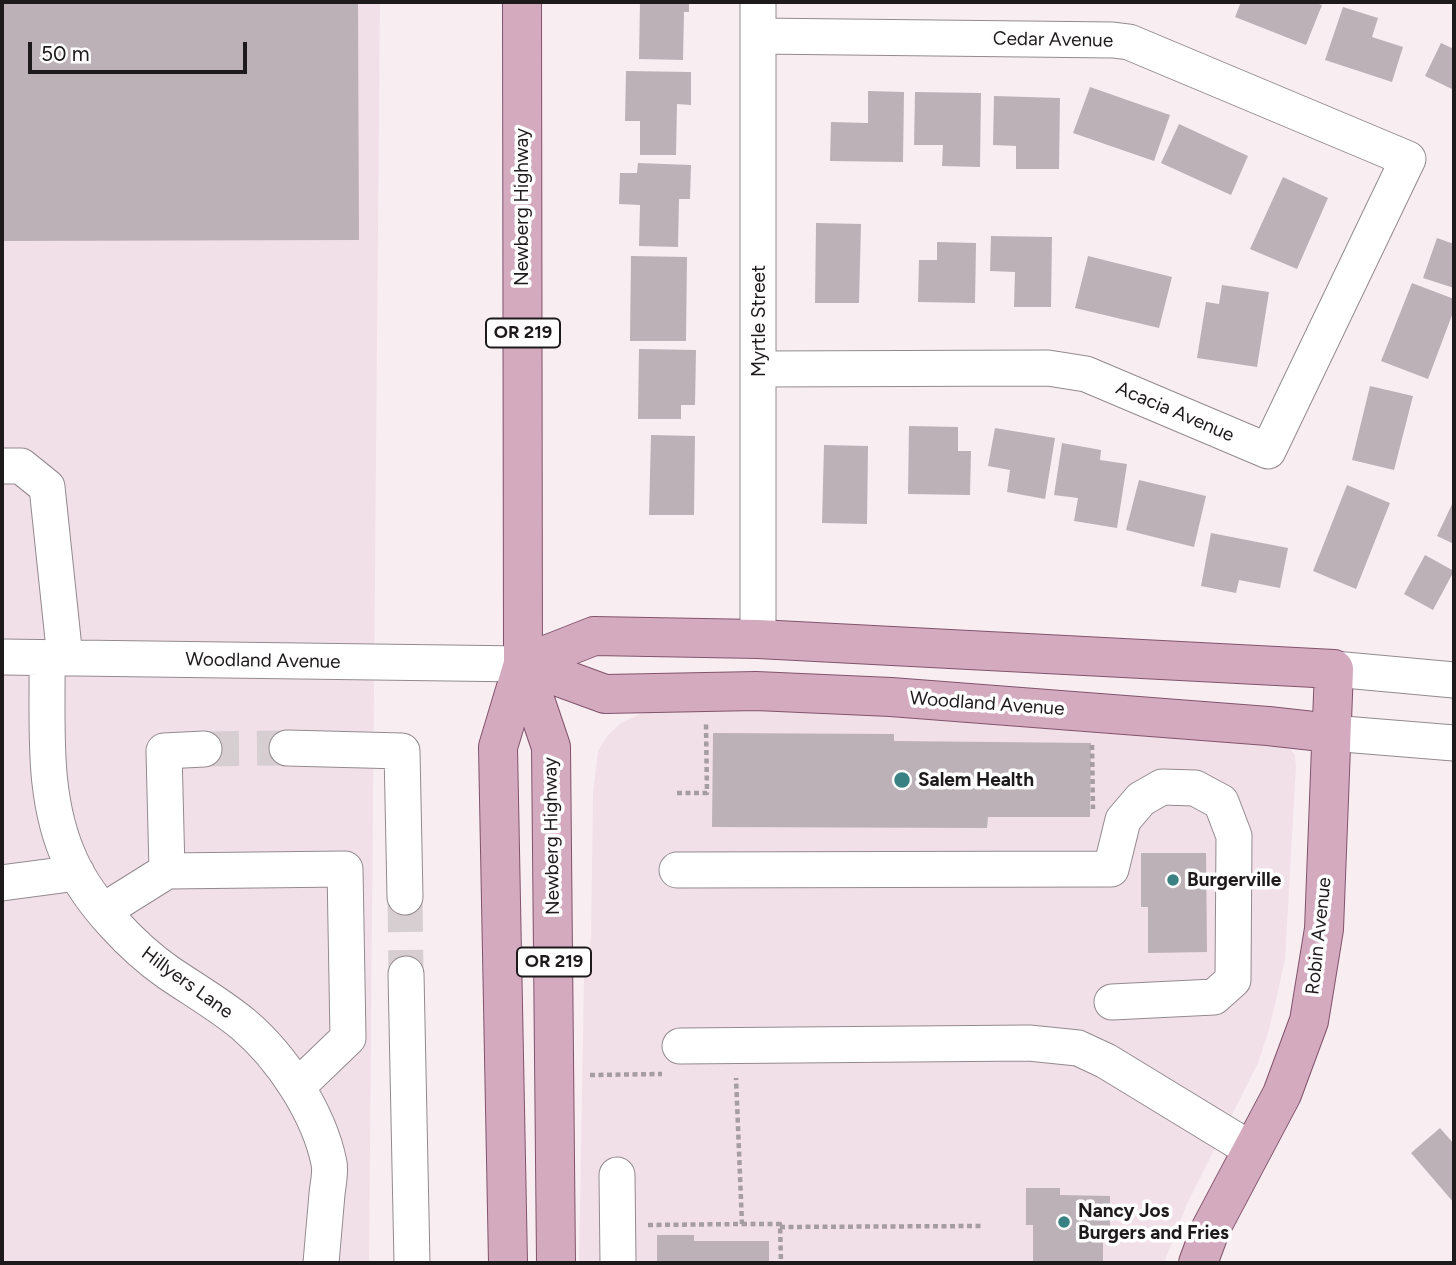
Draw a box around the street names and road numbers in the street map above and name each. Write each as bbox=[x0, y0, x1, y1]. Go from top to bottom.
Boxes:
street label: Cedar Avenue bbox=[993, 28, 1113, 52]
street label: Newberg Highway bbox=[511, 128, 533, 286]
street label: Myrtle Street bbox=[748, 265, 770, 377]
road number: OR 219 bbox=[486, 318, 560, 348]
street label: Acacia Avenue bbox=[1113, 377, 1237, 447]
street label: Woodland Avenue bbox=[185, 648, 341, 674]
street label: Woodland Avenue bbox=[909, 687, 1065, 721]
street label: Newberg Highway bbox=[539, 757, 565, 915]
street label: Robin Avenue bbox=[1301, 876, 1337, 996]
street label: Hillyers Lane bbox=[137, 942, 237, 1024]
road number: OR 219 bbox=[517, 947, 591, 976]

